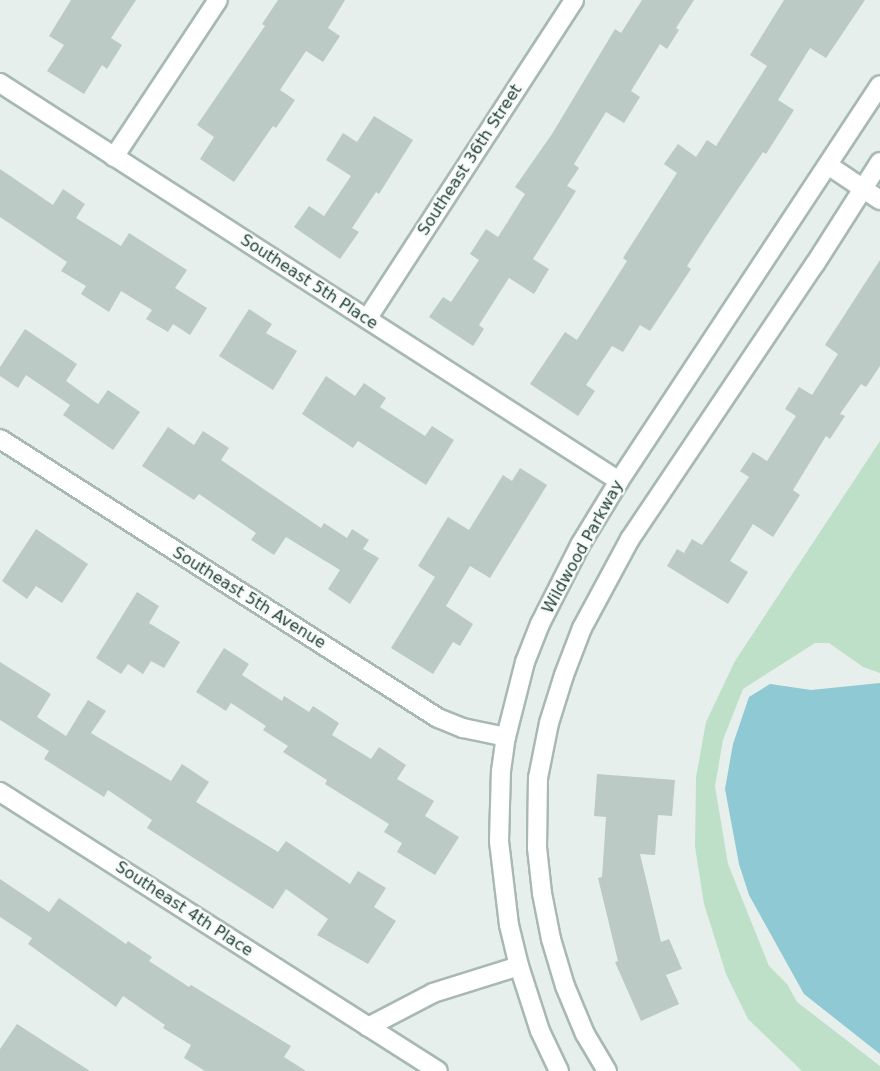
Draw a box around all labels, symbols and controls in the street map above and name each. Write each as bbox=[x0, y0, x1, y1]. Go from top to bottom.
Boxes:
street label: Southeast 36th Street bbox=[414, 81, 526, 239]
street label: Southeast 5th Place bbox=[237, 230, 381, 334]
street label: Wildwood Parkway bbox=[538, 477, 628, 617]
street label: Southeast 5th Avenue bbox=[169, 543, 329, 653]
street label: Southeast 4th Place bbox=[112, 857, 256, 961]

